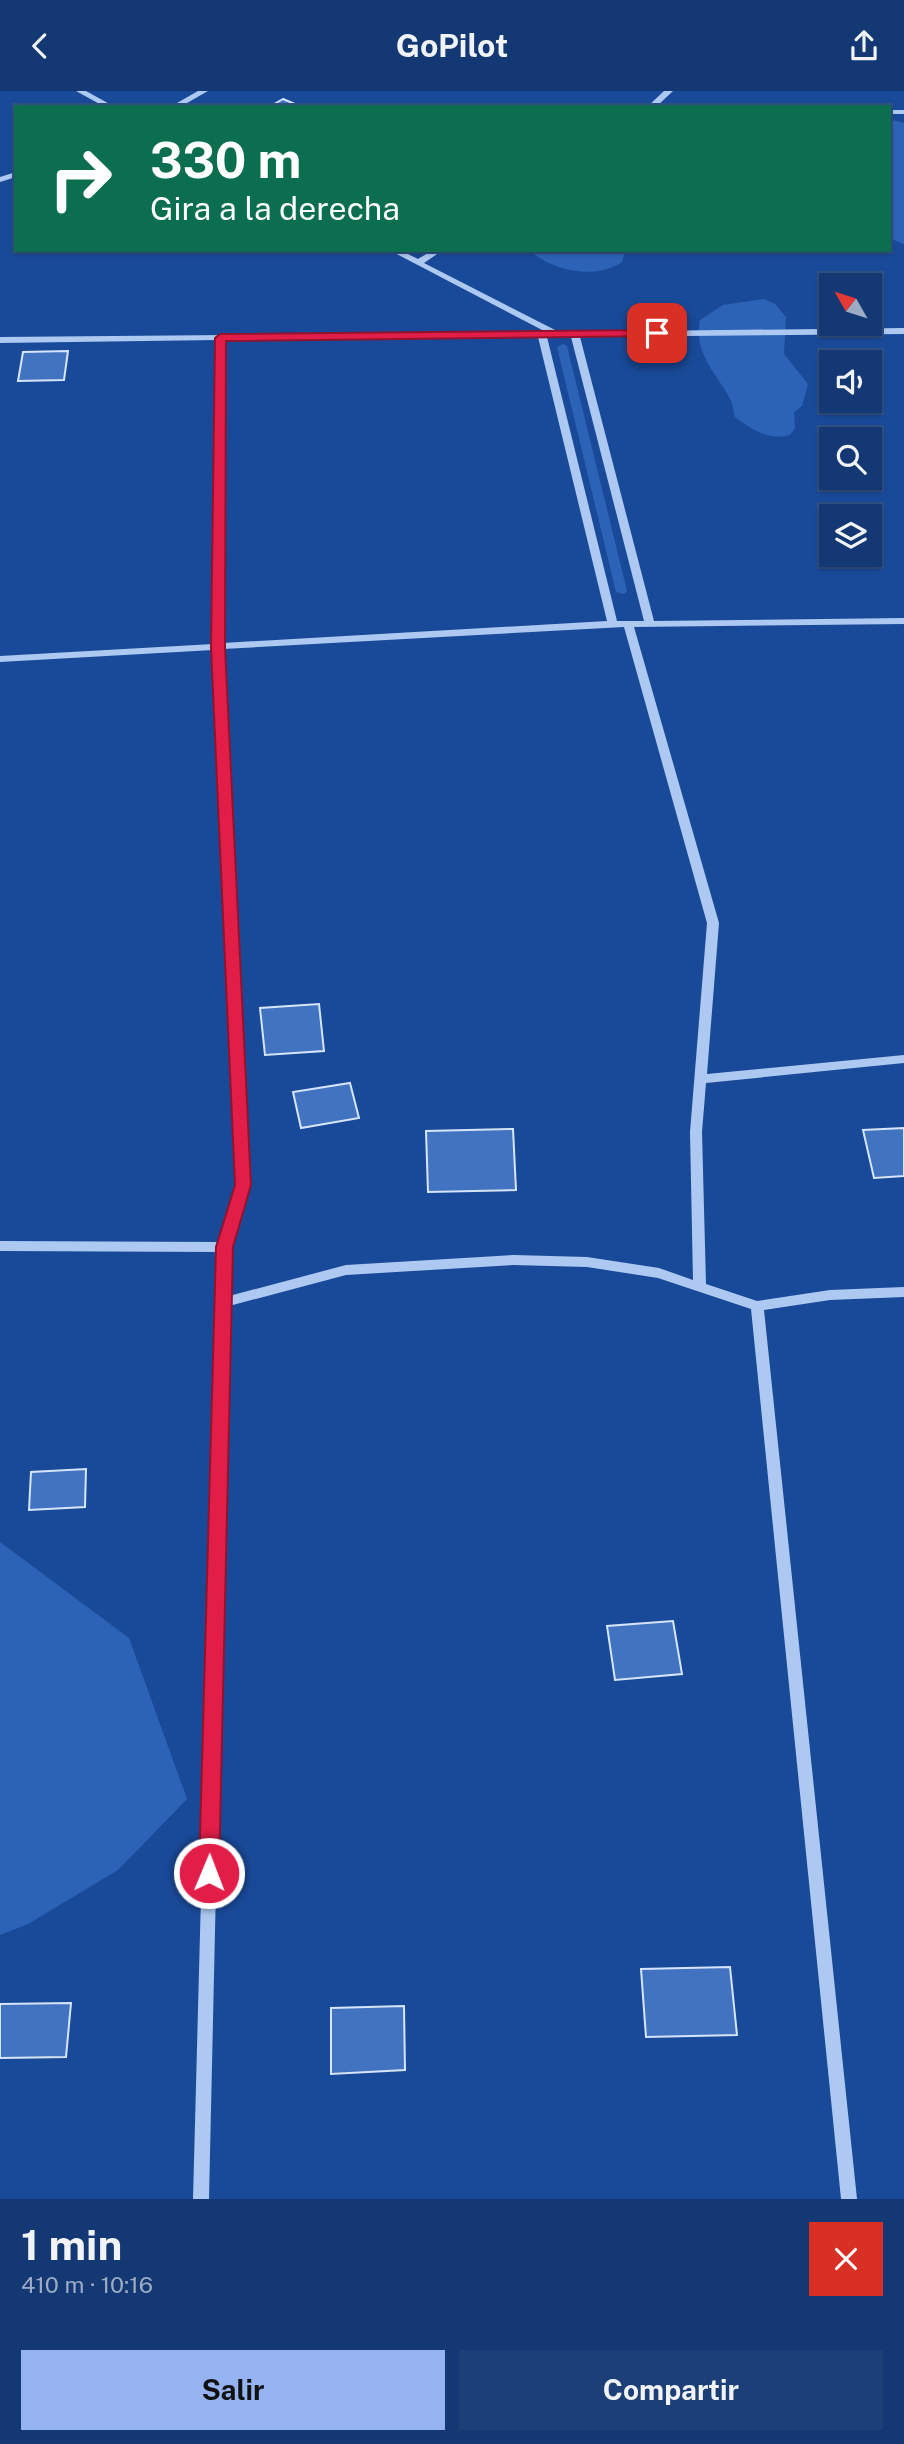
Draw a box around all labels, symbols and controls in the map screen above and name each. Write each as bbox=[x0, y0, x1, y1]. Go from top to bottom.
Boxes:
icon: back bbox=[21, 27, 59, 65]
text: GoPilot bbox=[396, 27, 508, 64]
icon: share bbox=[845, 27, 883, 65]
text: 330 m bbox=[150, 131, 301, 189]
icon: right bbox=[35, 133, 126, 224]
text: Gira a la derecha bbox=[150, 190, 400, 227]
north arrow bbox=[819, 273, 882, 336]
map controls bbox=[819, 273, 882, 567]
pin bbox=[627, 303, 687, 363]
icon: arrive bbox=[638, 314, 676, 352]
button: sound bbox=[819, 350, 882, 413]
button: search bbox=[819, 427, 882, 490]
button: layers bbox=[819, 504, 882, 567]
position arrow bbox=[172, 1836, 246, 1910]
text: 1 min bbox=[21, 2220, 122, 2269]
button: close bbox=[809, 2222, 883, 2296]
text: 410 m · 10:16 bbox=[21, 2271, 153, 2298]
button: Salir bbox=[21, 2350, 445, 2430]
button: Compartir bbox=[459, 2350, 883, 2430]

